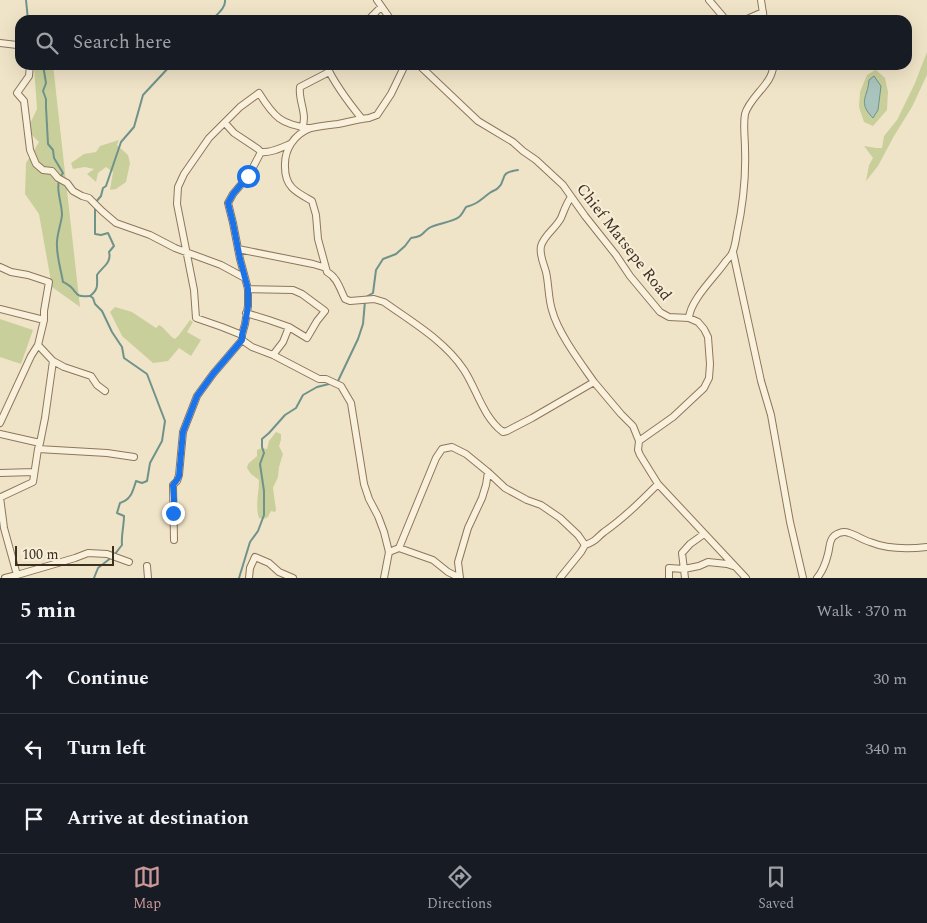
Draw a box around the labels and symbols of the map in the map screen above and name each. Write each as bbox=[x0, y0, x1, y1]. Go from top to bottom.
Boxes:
route start bbox=[237, 165, 260, 188]
street label: Chief Matsepe Road bbox=[570, 178, 678, 306]
route end bbox=[162, 502, 185, 525]
scale bar bbox=[15, 543, 114, 566]

